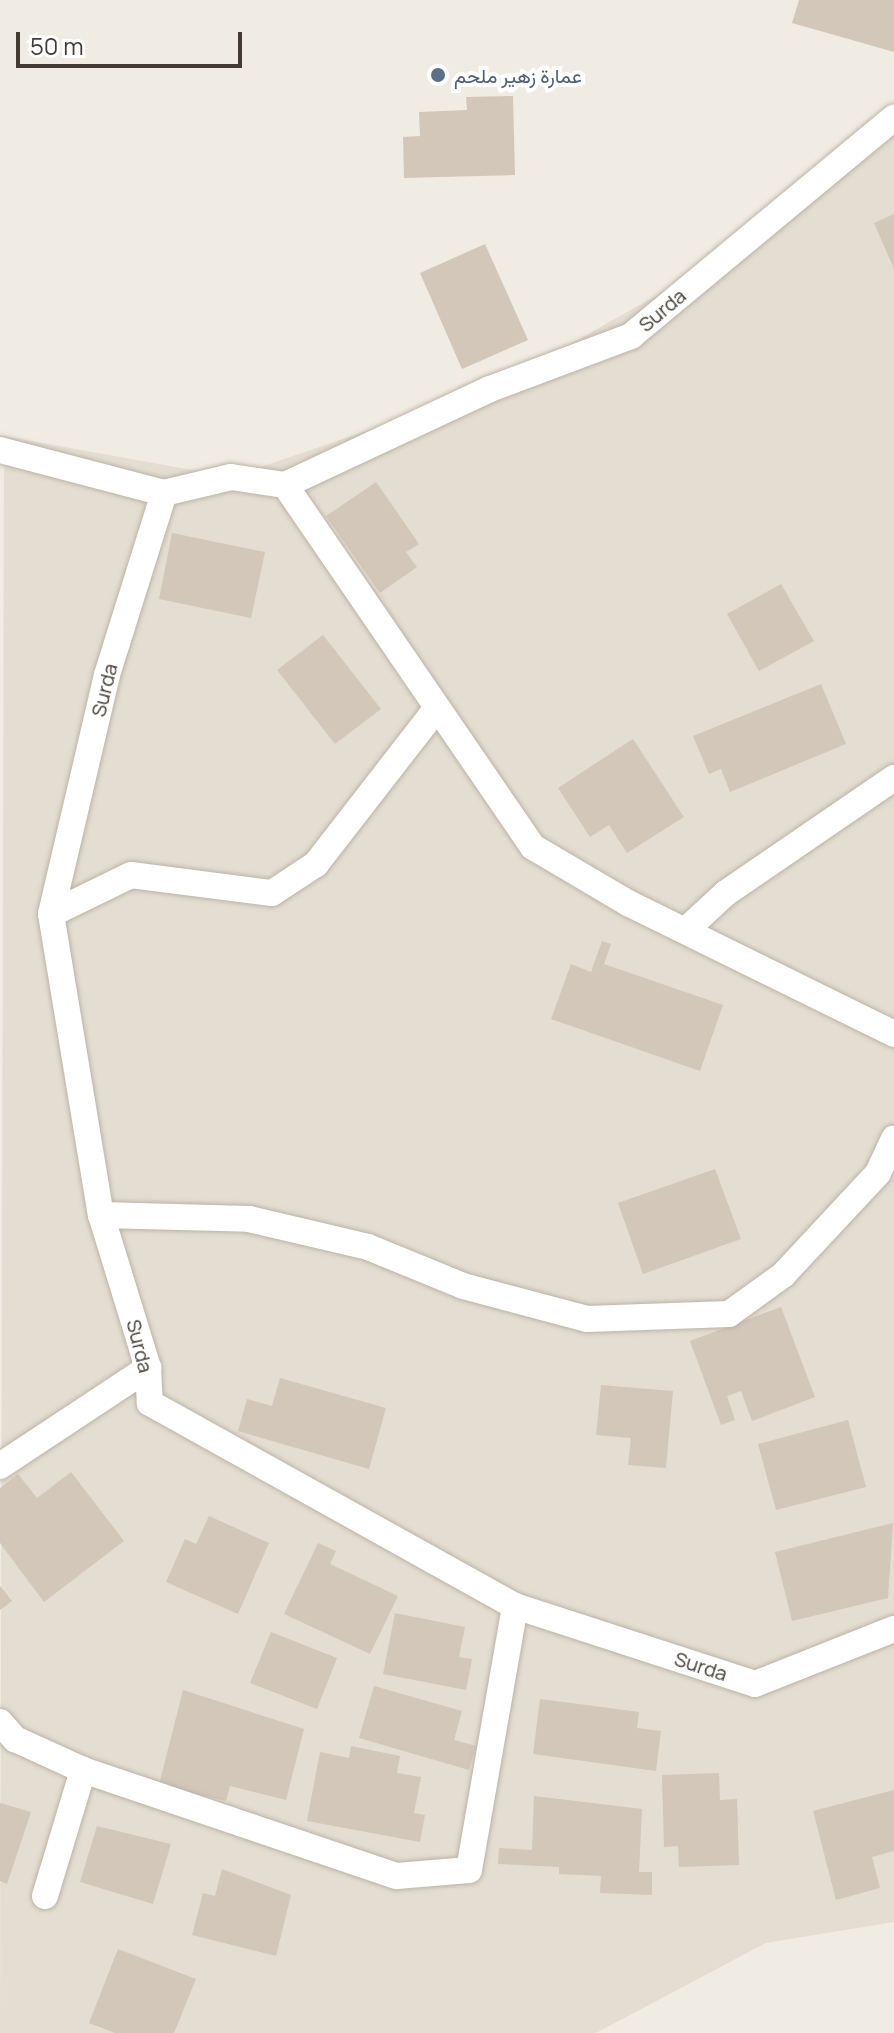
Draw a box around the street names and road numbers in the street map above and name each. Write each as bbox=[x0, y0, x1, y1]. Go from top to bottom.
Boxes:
street label: Surda bbox=[634, 283, 690, 337]
street label: Surda bbox=[86, 661, 122, 719]
street label: Surda bbox=[122, 1317, 158, 1375]
street label: Surda bbox=[672, 1646, 730, 1686]

